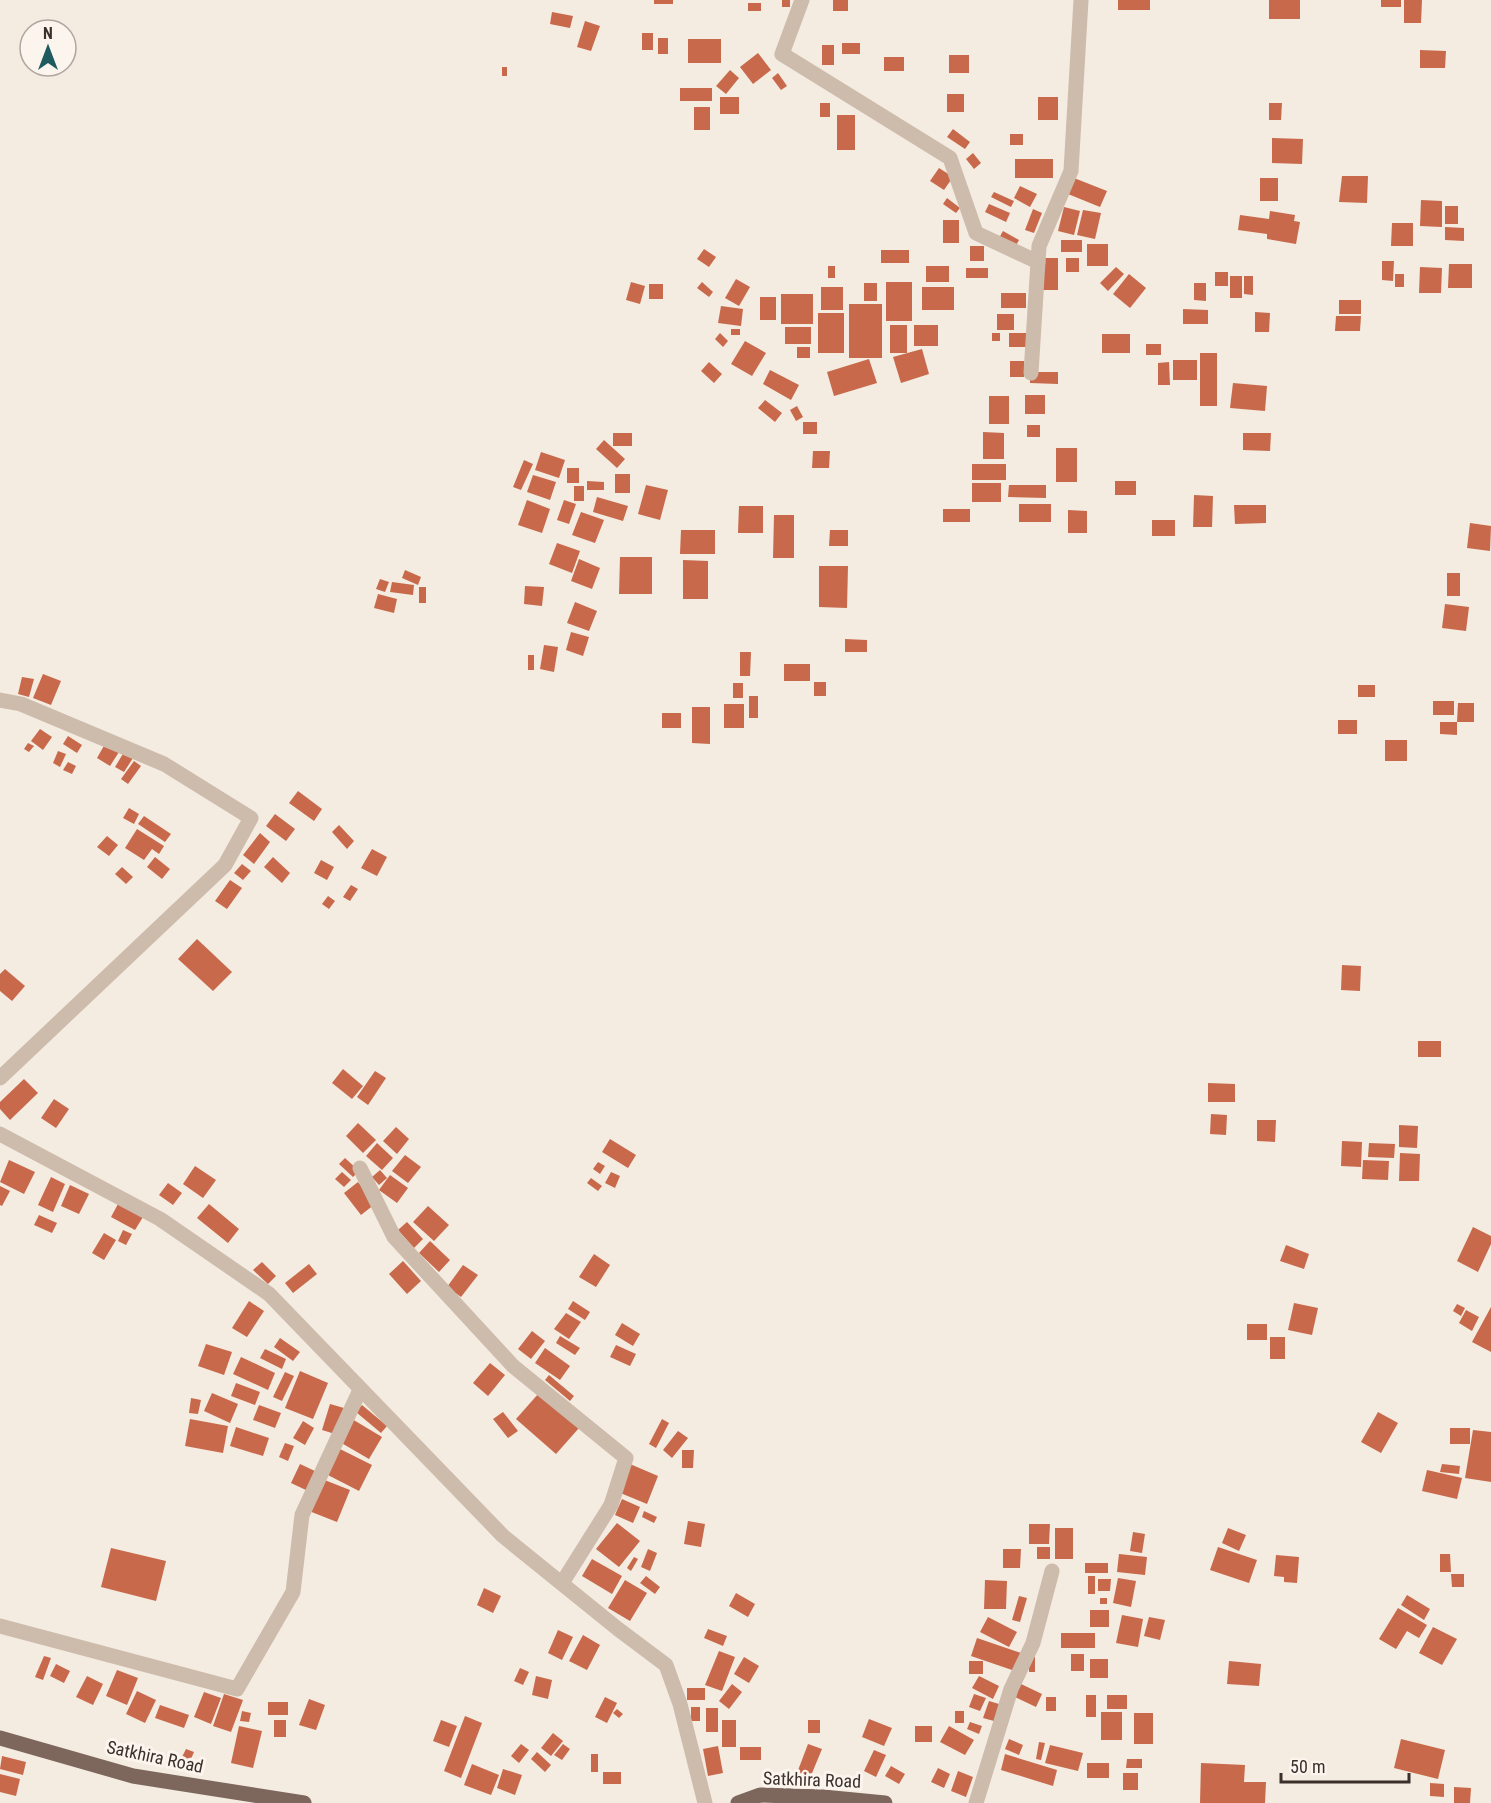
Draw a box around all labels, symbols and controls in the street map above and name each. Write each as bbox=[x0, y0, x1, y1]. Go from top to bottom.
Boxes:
north arrow bbox=[18, 18, 78, 78]
text: N bbox=[43, 24, 53, 43]
street label: Satkhira Road bbox=[105, 1736, 205, 1777]
scale bar bbox=[1281, 1746, 1408, 1784]
text: 50 m bbox=[1290, 1756, 1325, 1777]
street label: Satkhira Road bbox=[763, 1767, 861, 1792]

